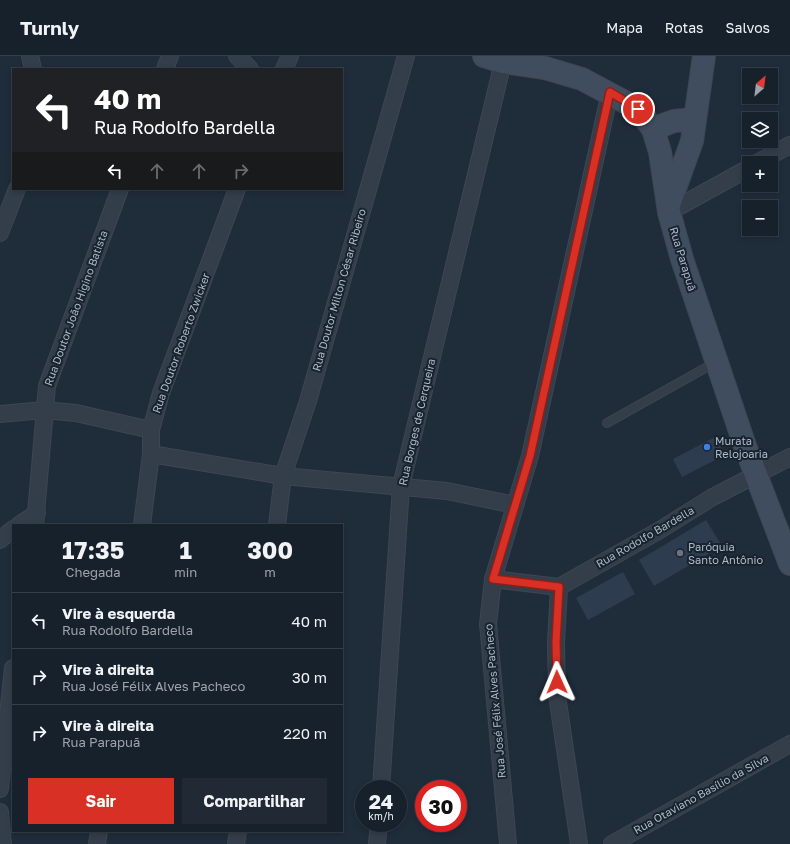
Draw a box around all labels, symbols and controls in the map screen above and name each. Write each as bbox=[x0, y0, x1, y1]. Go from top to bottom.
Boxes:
text: Turnly bbox=[20, 16, 79, 39]
text: Mapa bbox=[606, 19, 643, 36]
text: Rotas bbox=[665, 19, 704, 36]
text: Salvos bbox=[726, 19, 770, 36]
north arrow bbox=[742, 68, 778, 104]
map controls bbox=[742, 68, 778, 236]
text: 40 m bbox=[94, 82, 161, 115]
icon: left bbox=[28, 84, 80, 136]
pin bbox=[621, 92, 655, 126]
icon: arrive bbox=[627, 98, 649, 120]
button: layers bbox=[742, 112, 778, 148]
text: Rua Rodolfo Bardella bbox=[94, 116, 276, 138]
button: + bbox=[742, 156, 778, 192]
icon: left bbox=[104, 160, 126, 182]
icon: ahead bbox=[146, 160, 168, 182]
icon: ahead bbox=[188, 160, 210, 182]
icon: right bbox=[230, 160, 252, 182]
button: − bbox=[742, 200, 778, 236]
street label: Rua Doutor Milton César Ribeiro bbox=[309, 207, 368, 373]
street label: Rua Parapuã bbox=[668, 225, 699, 292]
street label: Rua Doutor João Higino Batista bbox=[41, 228, 110, 387]
street label: Rua Doutor Roberto Zwicker bbox=[149, 270, 212, 415]
street label: Rua Borges de Cerqueira bbox=[396, 357, 437, 487]
place label: Murata Relojoaria bbox=[715, 434, 768, 460]
marker: Murata Relojoaria bbox=[702, 442, 712, 452]
street label: Rua Rodolfo Bardella bbox=[593, 503, 696, 570]
text: 17:35 bbox=[62, 535, 124, 564]
text: 1 bbox=[180, 535, 192, 564]
text: 300 bbox=[247, 535, 293, 564]
place label: Paróquia Santo Antônio bbox=[688, 540, 763, 566]
marker: Paróquia Santo Antônio bbox=[675, 548, 685, 558]
text: Chegada bbox=[66, 564, 121, 580]
text: min bbox=[174, 564, 197, 580]
text: m bbox=[264, 564, 276, 580]
text: Vire à esquerda bbox=[62, 604, 175, 622]
icon: left bbox=[28, 610, 50, 632]
text: 40 m bbox=[292, 612, 327, 630]
text: Rua Rodolfo Bardella bbox=[62, 622, 193, 638]
street label: Rua José Félix Alves Pacheco bbox=[481, 623, 508, 779]
text: Vire à direita bbox=[62, 660, 154, 678]
position arrow bbox=[536, 661, 578, 703]
icon: right bbox=[28, 666, 50, 688]
text: 30 m bbox=[292, 668, 327, 686]
text: Rua José Félix Alves Pacheco bbox=[62, 678, 245, 694]
text: Vire à direita bbox=[62, 716, 154, 734]
icon: right bbox=[28, 722, 50, 744]
text: 220 m bbox=[283, 724, 327, 742]
text: Rua Parapuã bbox=[62, 734, 140, 750]
street label: Rua Otaviano Basílio da Silva bbox=[631, 751, 771, 836]
button: Sair bbox=[28, 778, 174, 824]
button: Compartilhar bbox=[182, 778, 327, 824]
speed limit sign: 30 bbox=[415, 780, 467, 832]
text: 24 bbox=[369, 789, 393, 813]
text: km/h bbox=[368, 810, 394, 822]

